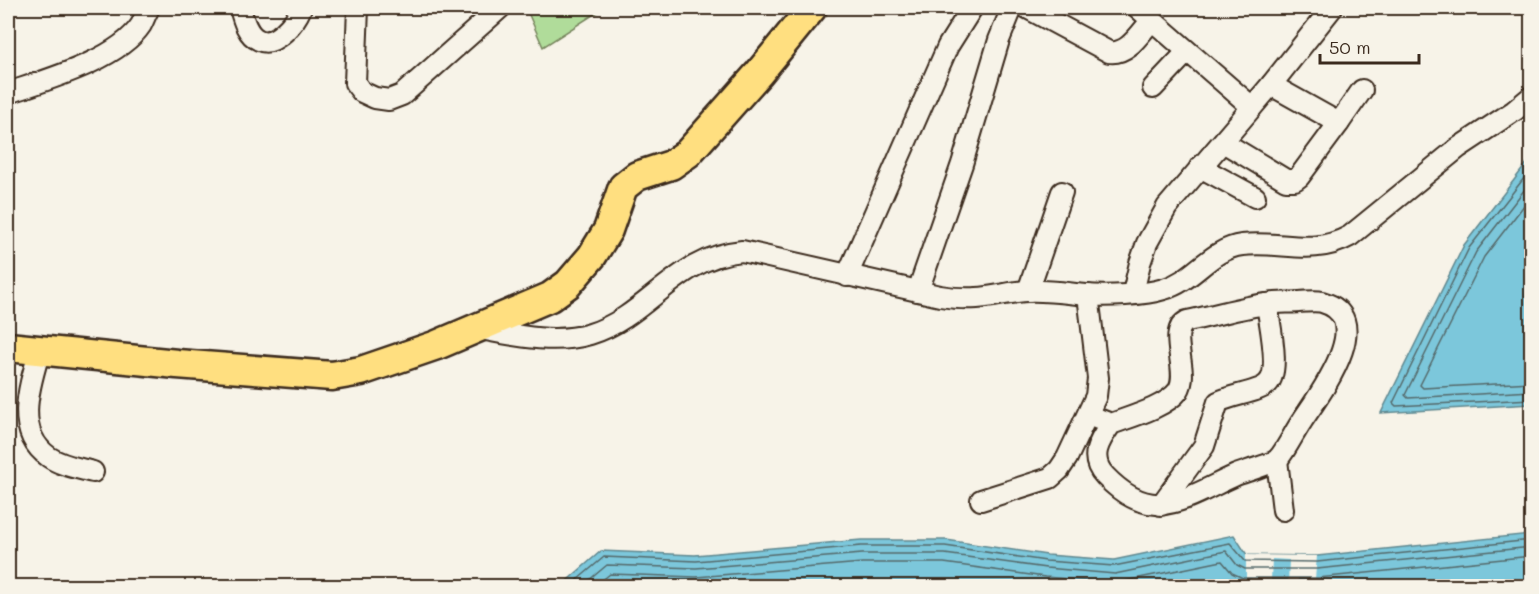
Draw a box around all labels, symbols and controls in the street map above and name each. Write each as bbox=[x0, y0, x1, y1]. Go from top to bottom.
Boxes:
scale bar bbox=[1320, 27, 1419, 65]
text: 50 m bbox=[1329, 35, 1371, 59]

